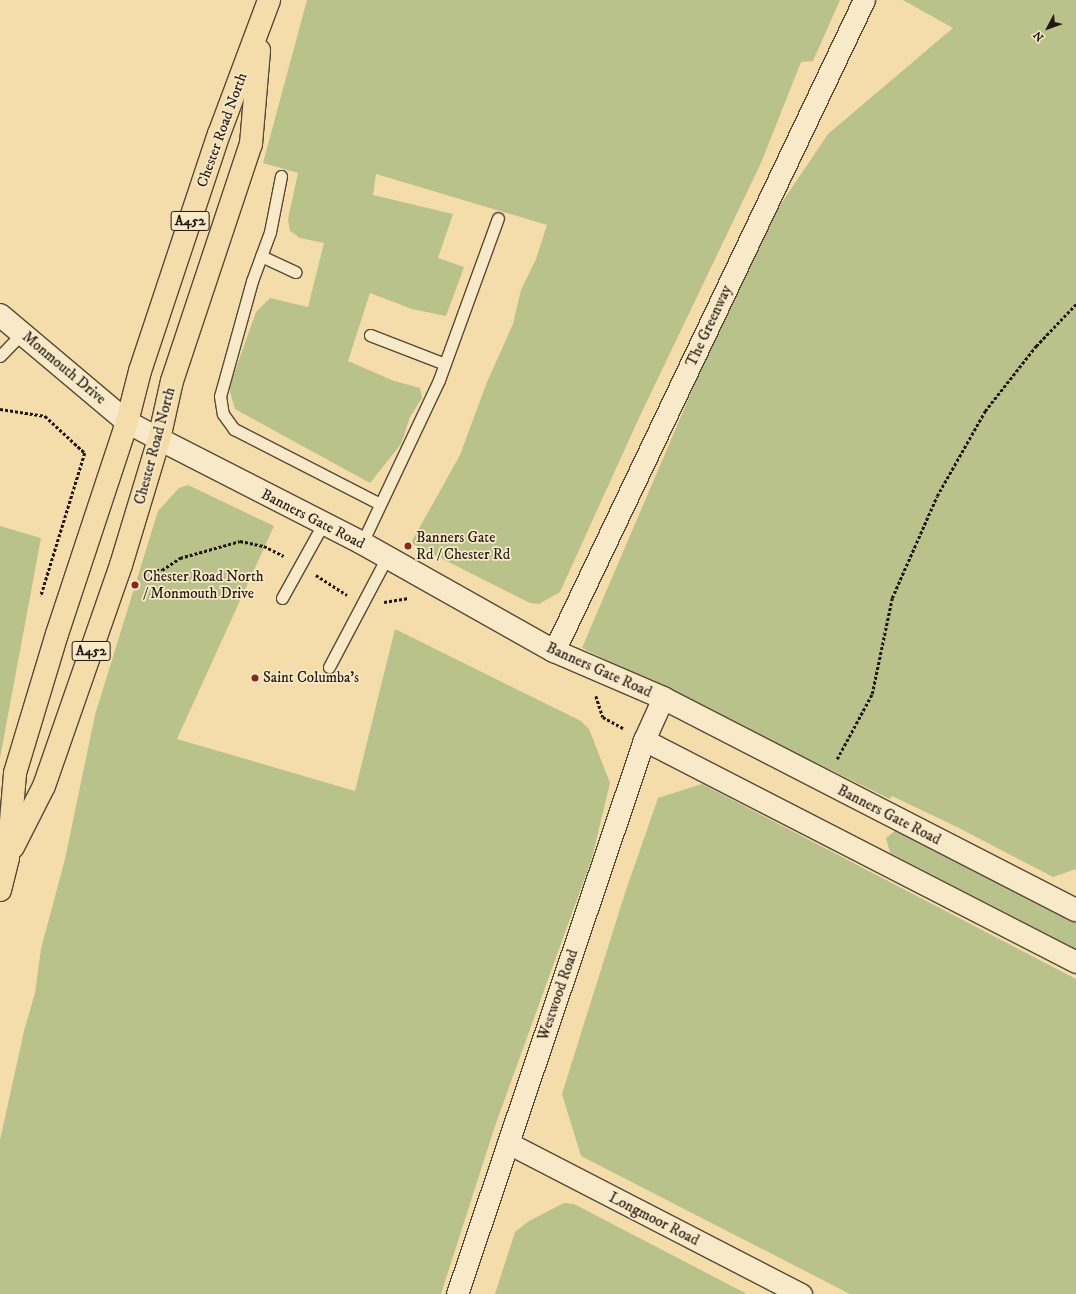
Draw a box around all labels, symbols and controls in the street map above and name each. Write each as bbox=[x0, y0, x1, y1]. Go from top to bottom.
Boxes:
north arrow bbox=[1028, 8, 1068, 48]
text: N bbox=[1031, 28, 1047, 44]
street label: Chester Road North bbox=[193, 70, 251, 190]
road number: A452 bbox=[170, 209, 210, 233]
street label: The Greenway bbox=[682, 282, 736, 370]
street label: Monmouth Drive bbox=[19, 328, 109, 408]
street label: Chester Road North bbox=[131, 385, 179, 507]
street label: Banners Gate Road bbox=[258, 485, 368, 553]
place label: Banners Gate Rd / Chester Rd bbox=[416, 528, 510, 563]
marker: Banners Gate Rd / Chester Rd bbox=[403, 541, 413, 551]
place label: Chester Road North / Monmouth Drive bbox=[143, 567, 264, 602]
marker: Chester Road North / Monmouth Drive bbox=[130, 580, 140, 590]
road number: A452 bbox=[71, 639, 111, 663]
street label: Banners Gate Road bbox=[543, 639, 655, 701]
place label: Saint Columba's bbox=[263, 669, 359, 687]
marker: Saint Columba's bbox=[250, 673, 260, 683]
street label: Banners Gate Road bbox=[834, 781, 944, 849]
street label: Westwood Road bbox=[534, 947, 582, 1043]
street label: Longmoor Road bbox=[606, 1189, 702, 1249]

